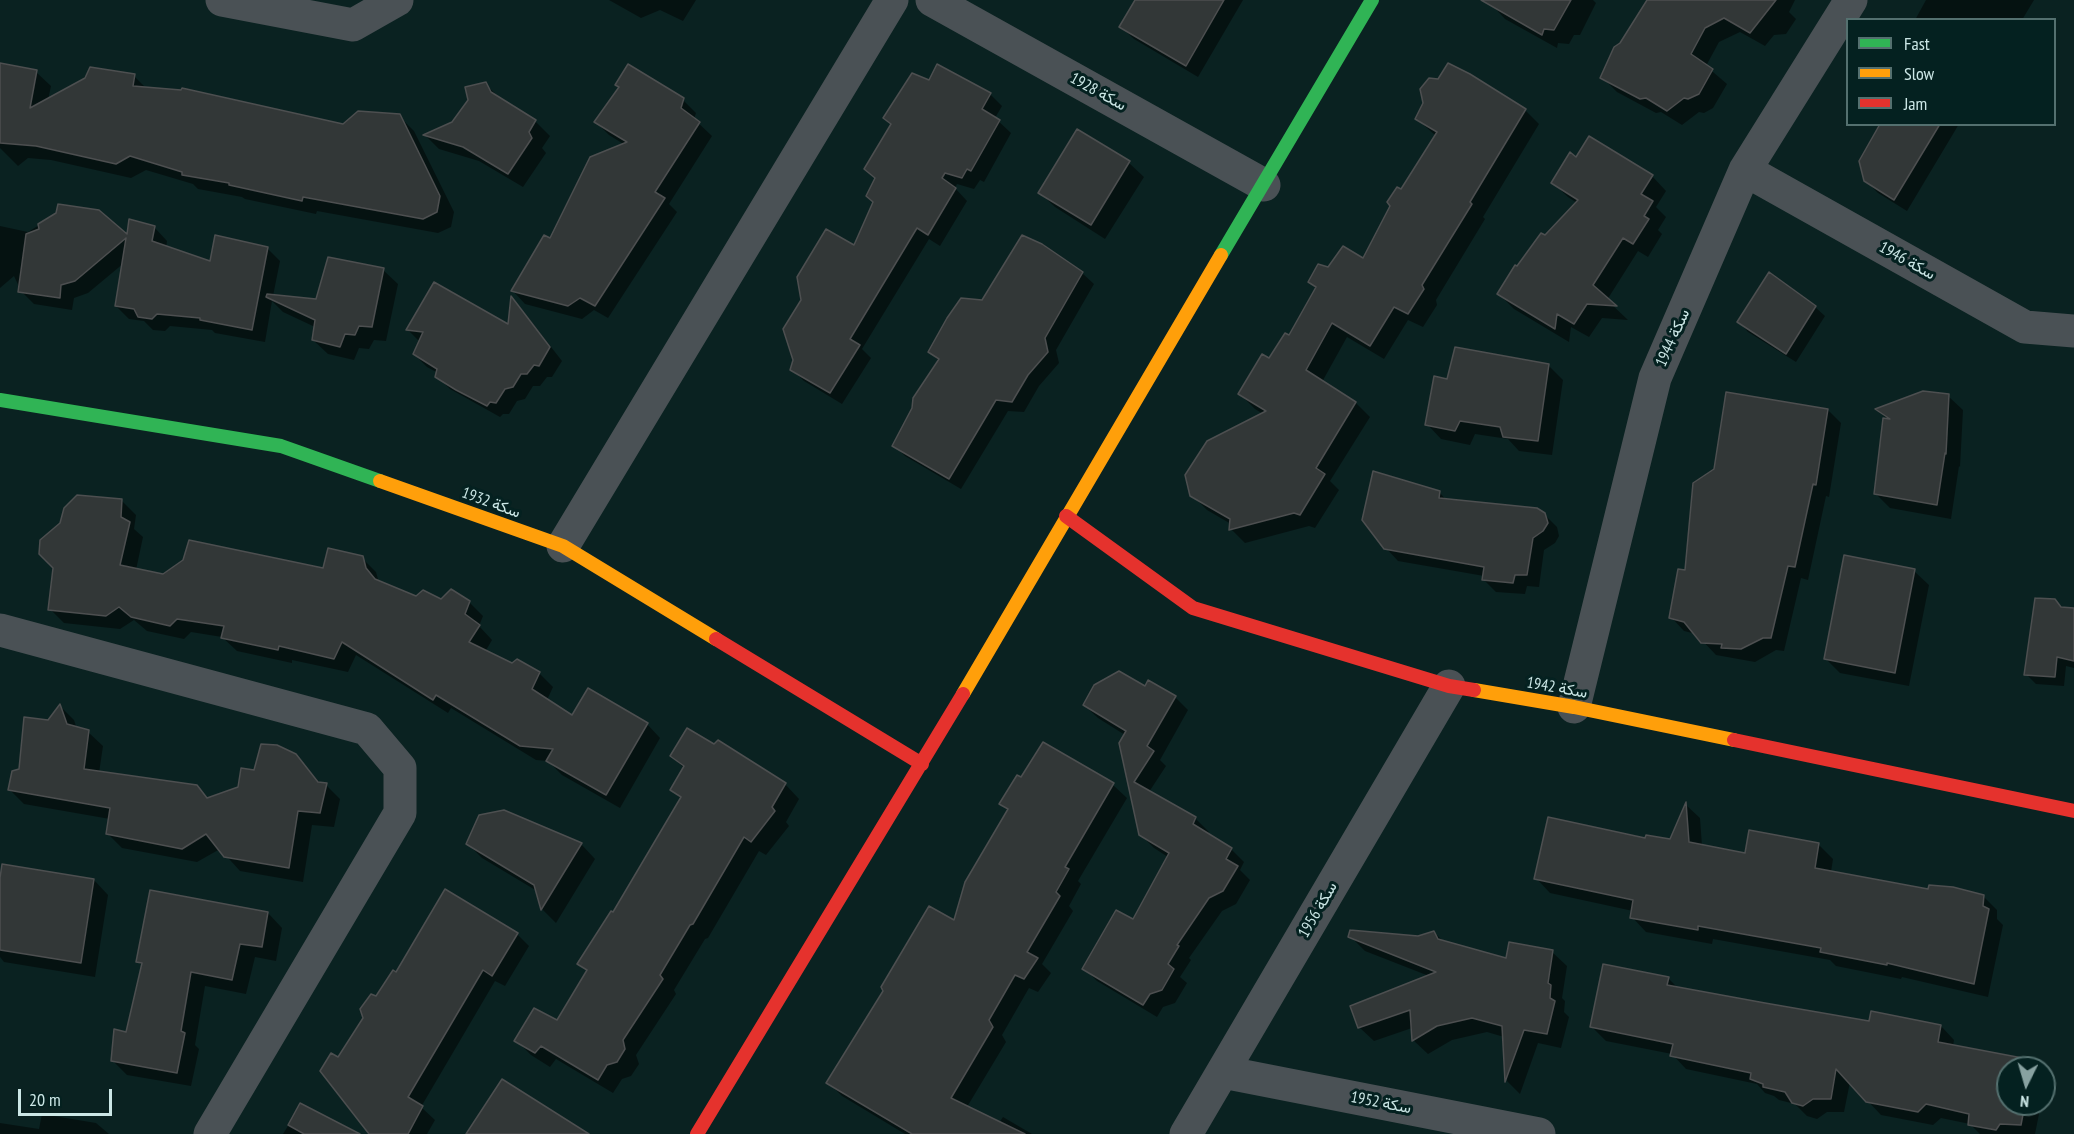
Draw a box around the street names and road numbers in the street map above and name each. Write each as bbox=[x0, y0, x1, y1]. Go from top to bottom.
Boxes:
street label: سكة 1928 bbox=[1067, 69, 1129, 115]
street label: سكة 1946 bbox=[1876, 238, 1938, 284]
street label: سكة 1944 bbox=[1652, 306, 1694, 370]
street label: سكة 1932 bbox=[459, 483, 523, 523]
street label: سكة 1942 bbox=[1525, 673, 1589, 703]
street label: سكة 1956 bbox=[1294, 879, 1342, 941]
street label: سكة 1952 bbox=[1349, 1088, 1413, 1118]

